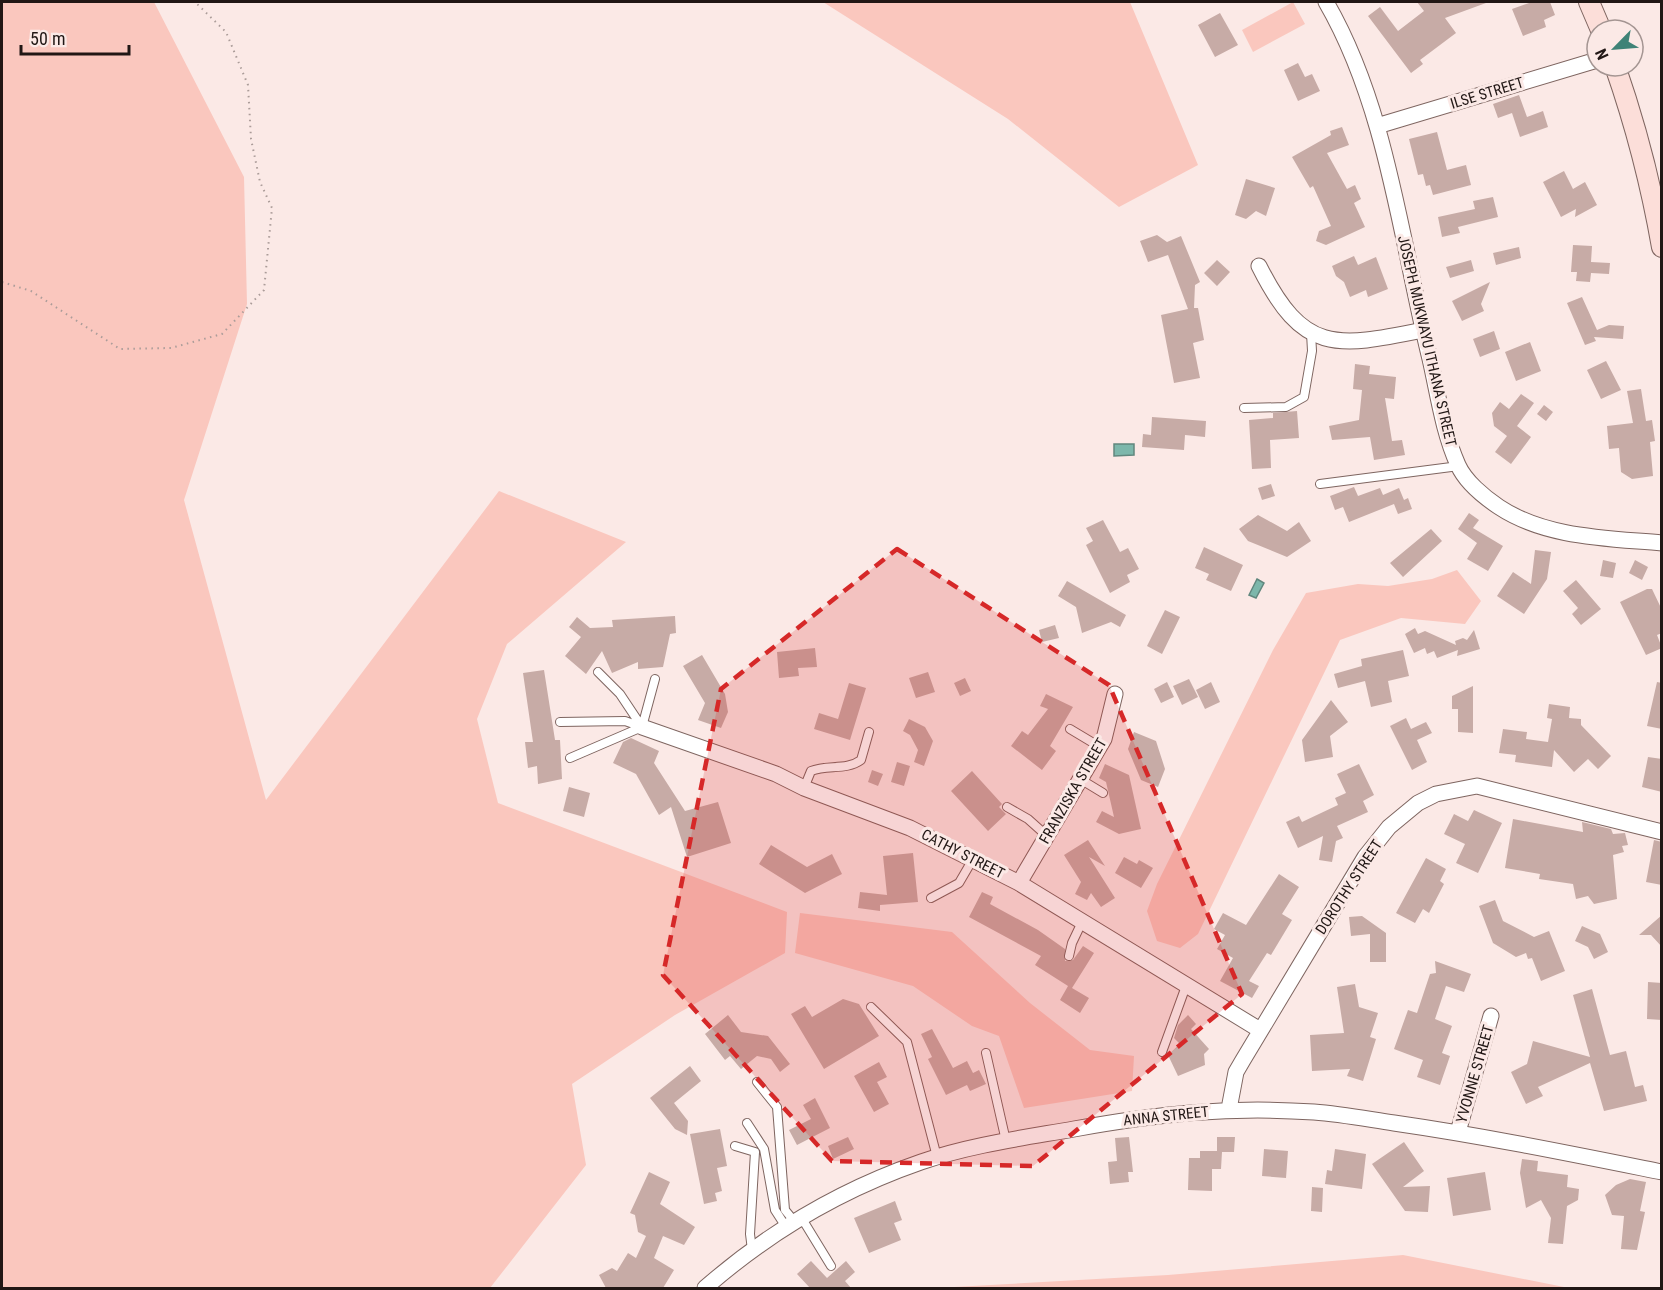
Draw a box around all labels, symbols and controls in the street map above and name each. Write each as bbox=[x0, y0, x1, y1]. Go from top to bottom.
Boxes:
scale bar bbox=[21, 18, 129, 56]
north arrow bbox=[1585, 18, 1645, 78]
text: 50 m bbox=[30, 28, 65, 49]
text: N bbox=[1591, 46, 1613, 63]
street label: ILSE STREET bbox=[1448, 73, 1526, 113]
street label: JOSEPH MUKWAYU ITHANA STREET bbox=[1394, 234, 1460, 448]
street label: FRANZISKA STREET bbox=[1035, 735, 1111, 847]
street label: CATHY STREET bbox=[918, 825, 1008, 883]
street label: DOROTHY STREET bbox=[1312, 836, 1386, 938]
street label: YVONNE STREET bbox=[1452, 1023, 1498, 1125]
street label: ANNA STREET bbox=[1122, 1103, 1210, 1129]

